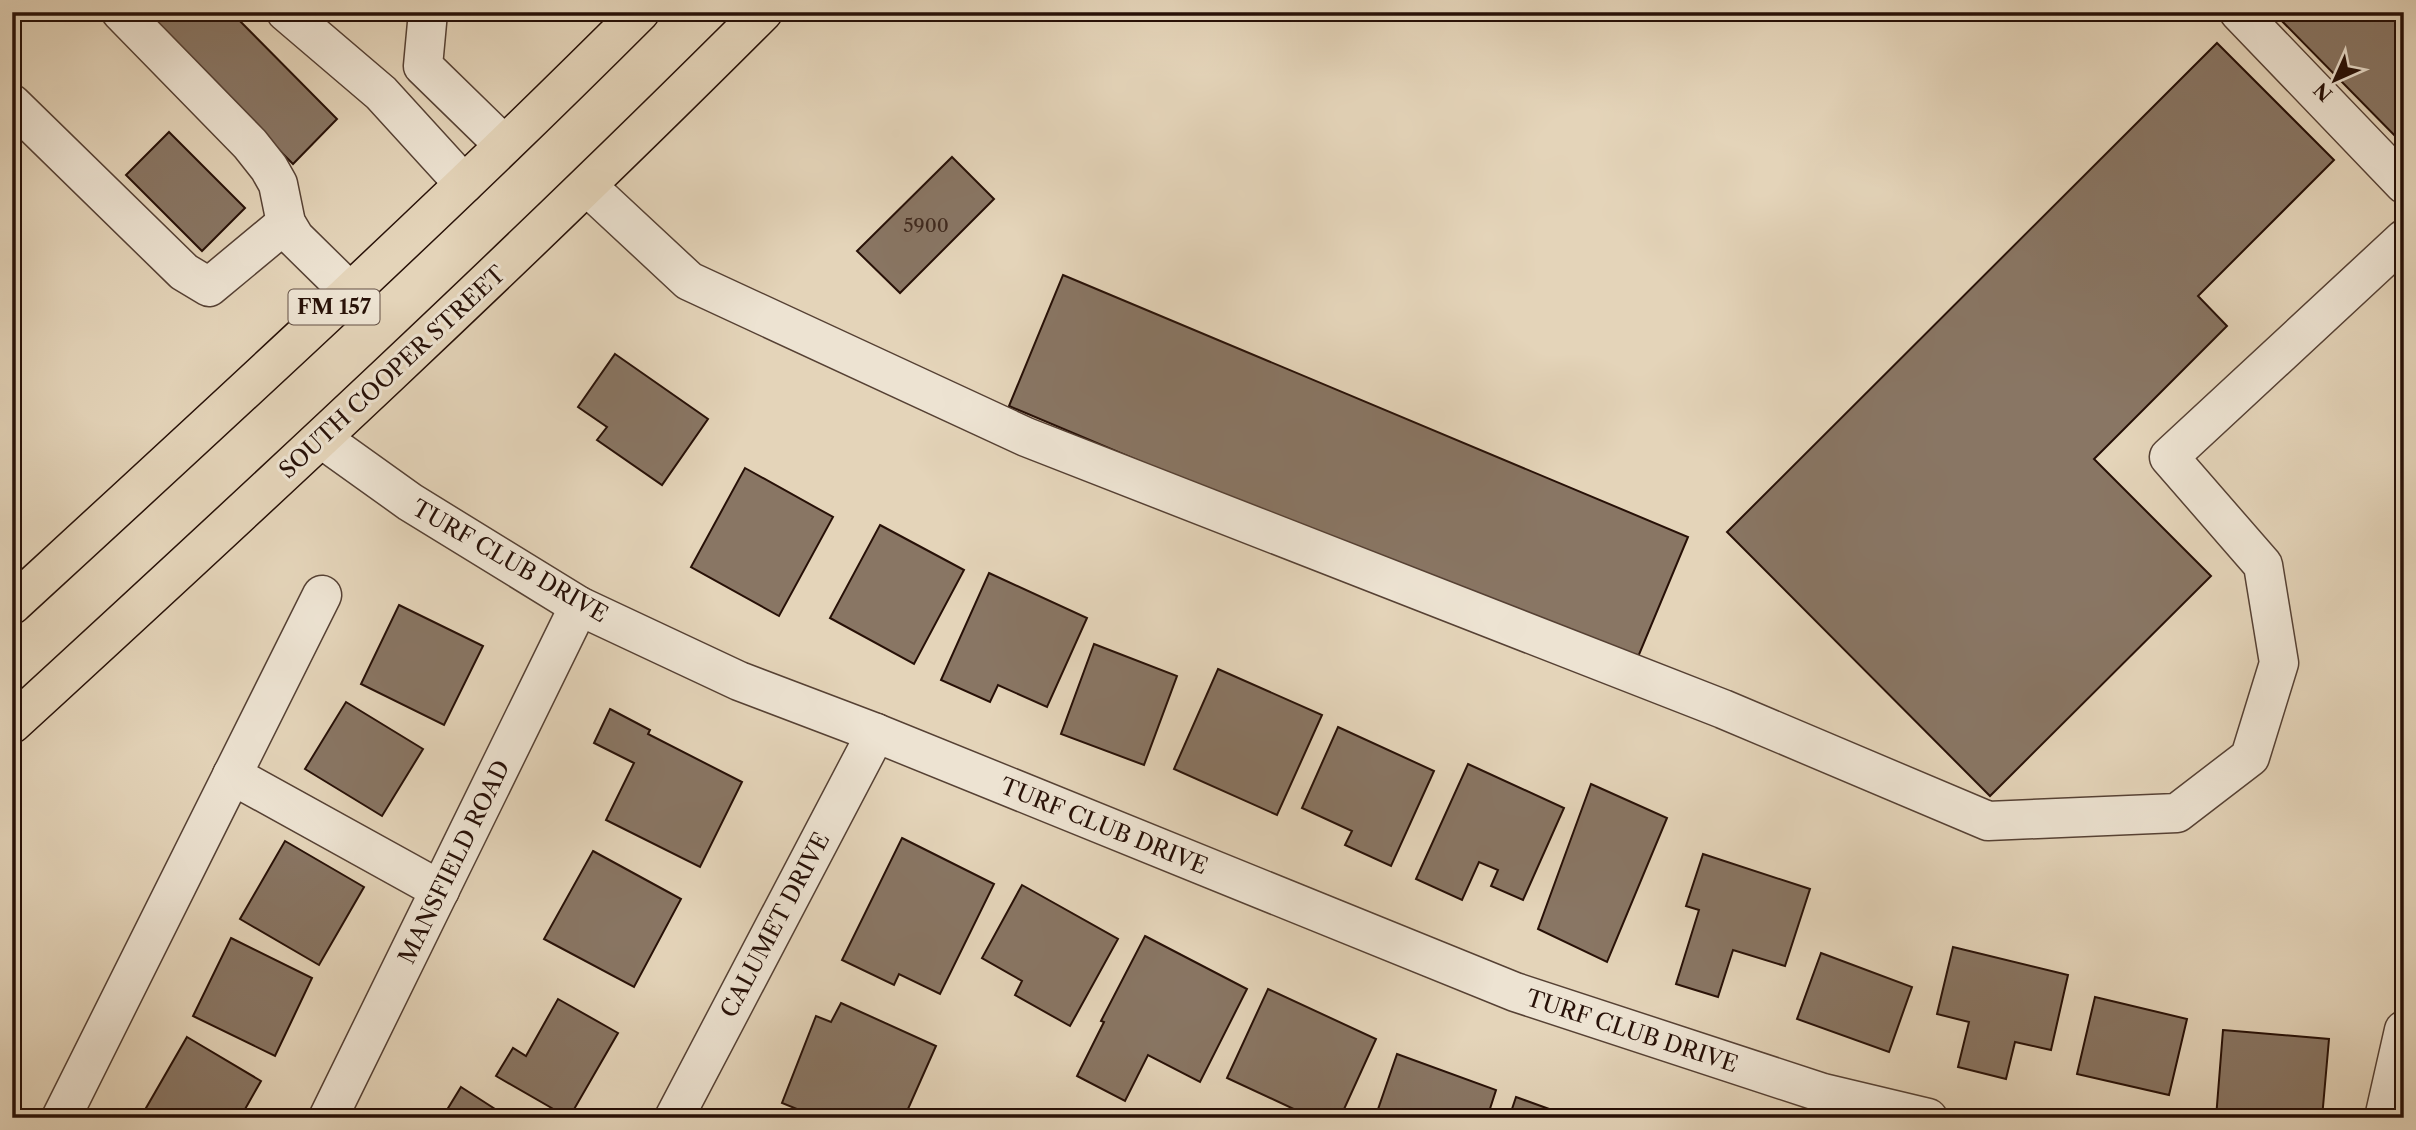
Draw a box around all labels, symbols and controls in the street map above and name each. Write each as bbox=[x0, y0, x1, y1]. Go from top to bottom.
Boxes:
north arrow bbox=[2300, 46, 2370, 116]
text: N bbox=[2309, 78, 2337, 106]
house number: 5900 bbox=[903, 214, 949, 237]
street label: SOUTH COOPER STREET bbox=[273, 259, 511, 484]
road number: FM 157 bbox=[288, 290, 380, 324]
street label: TURF CLUB DRIVE bbox=[407, 494, 613, 628]
street label: MANSFIELD ROAD bbox=[393, 756, 515, 968]
street label: TURF CLUB DRIVE bbox=[996, 772, 1212, 880]
street label: CALUMET DRIVE bbox=[714, 828, 836, 1022]
street label: TURF CLUB DRIVE bbox=[1523, 984, 1741, 1078]

